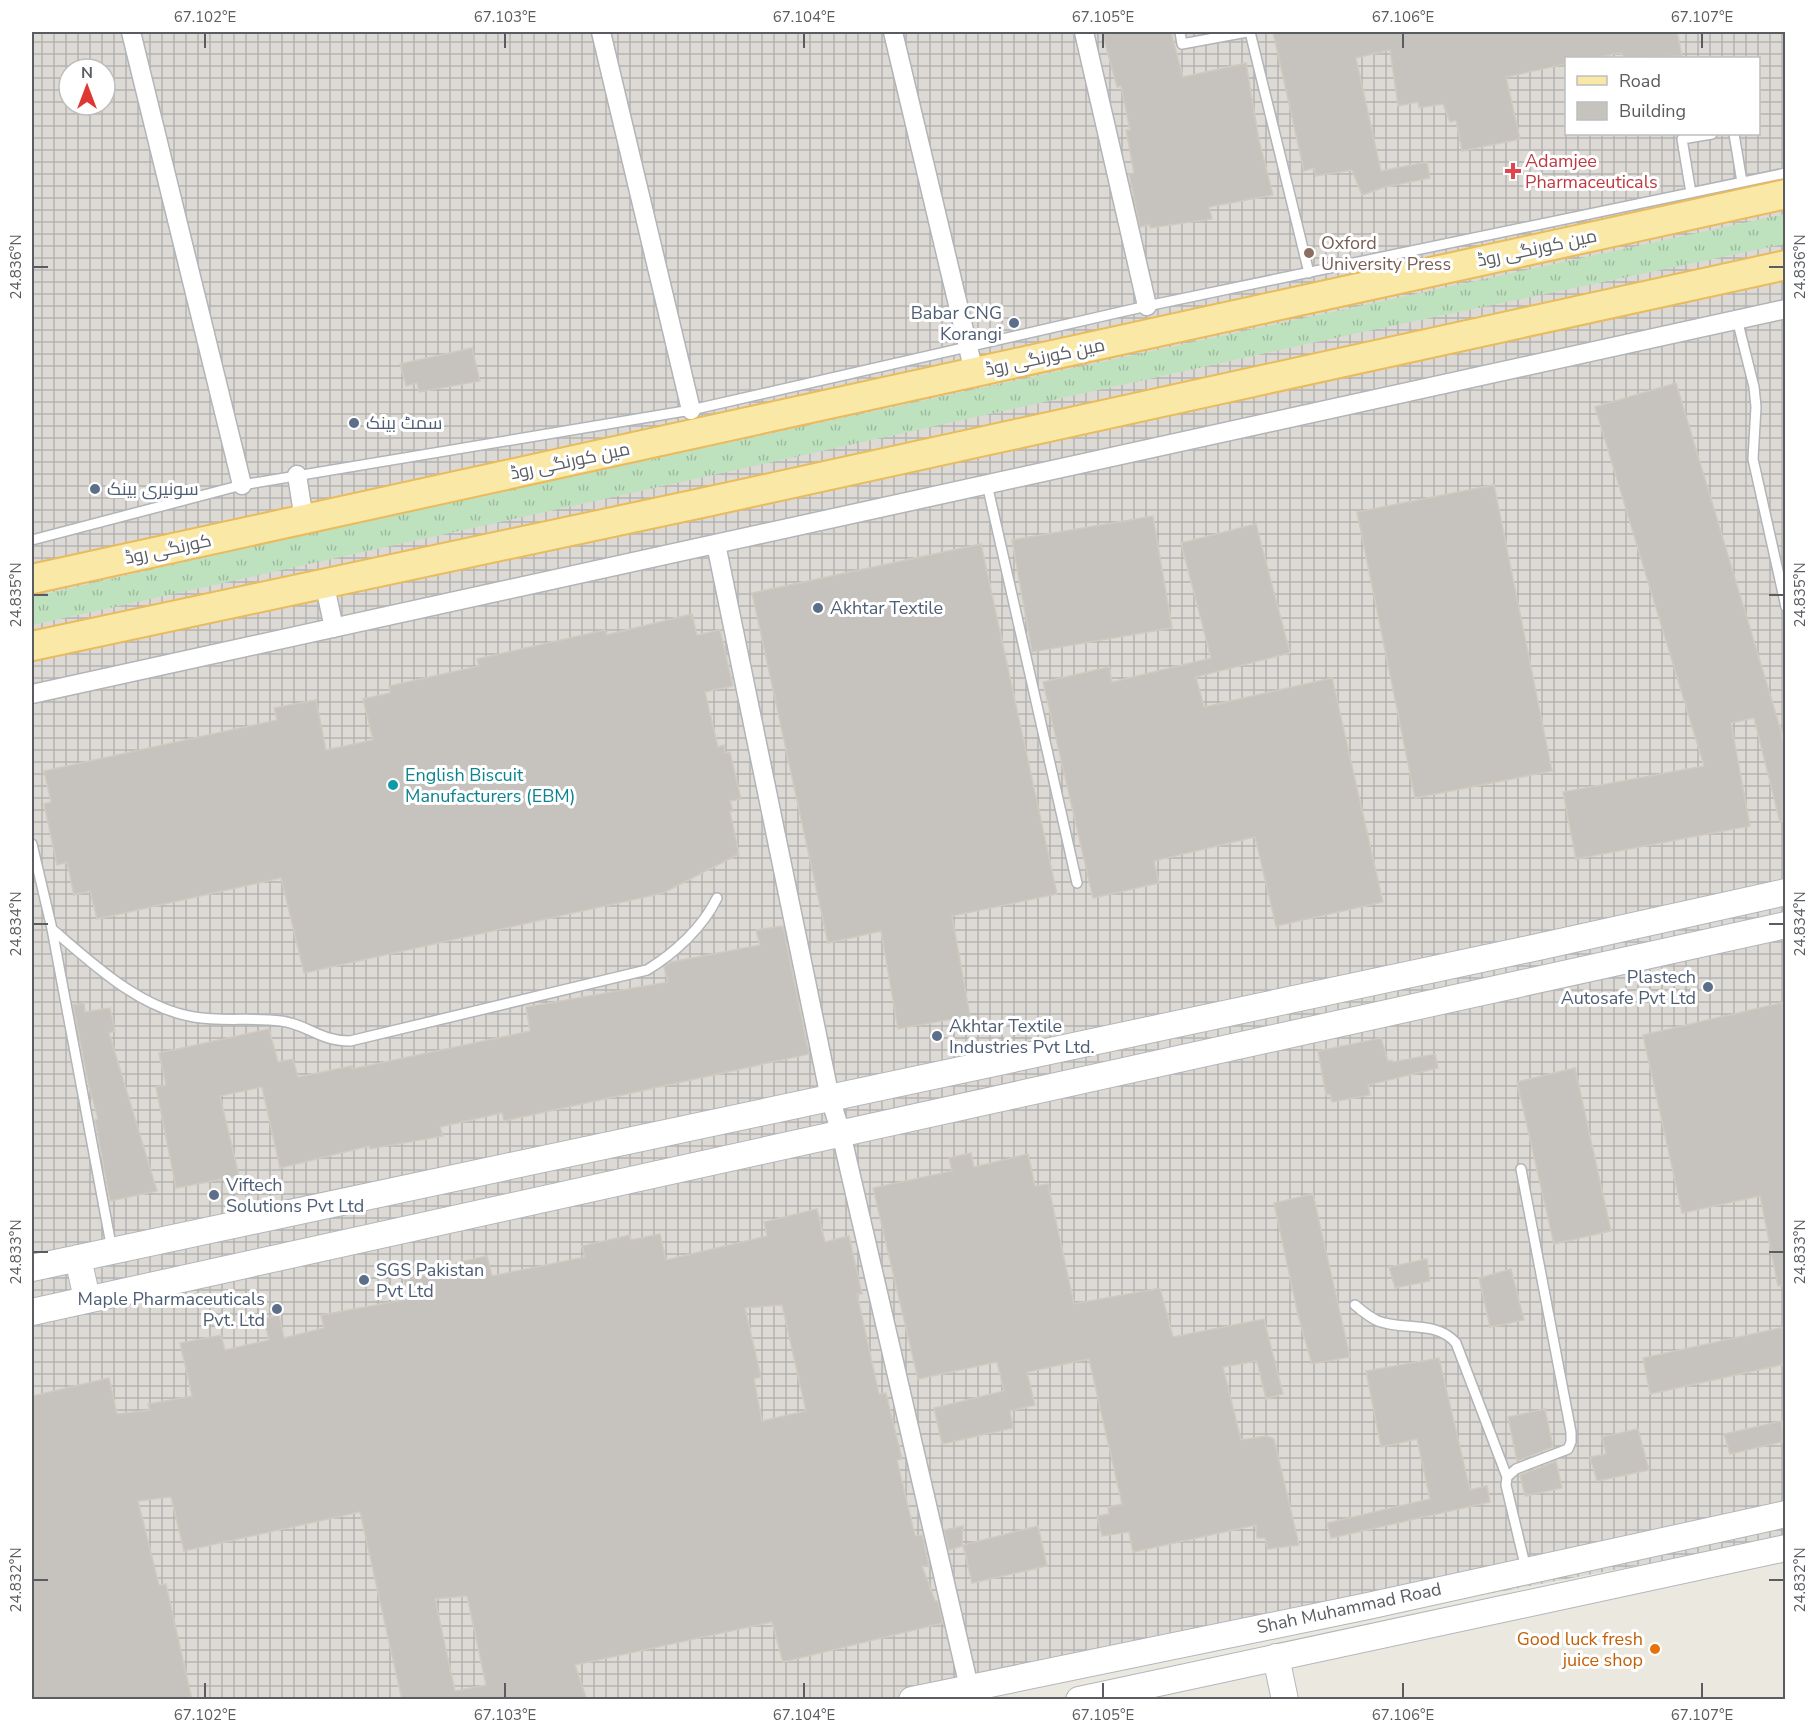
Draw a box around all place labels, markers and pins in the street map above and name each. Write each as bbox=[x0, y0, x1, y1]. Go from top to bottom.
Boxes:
place label: Adamjee Pharmaceuticals bbox=[1525, 149, 1658, 194]
marker: Adamjee Pharmaceuticals bbox=[1506, 164, 1520, 178]
place label: Oxford University Press bbox=[1321, 231, 1451, 276]
marker: Oxford University Press bbox=[1302, 246, 1316, 260]
place label: Babar CNG Korangi bbox=[911, 301, 1002, 346]
marker: Babar CNG Korangi bbox=[1007, 316, 1021, 330]
place label: سمٹ بینک bbox=[366, 411, 442, 435]
marker: سمٹ بینک bbox=[347, 416, 361, 430]
place label: سونیری بینک bbox=[107, 477, 199, 501]
marker: سونیری بینک bbox=[88, 482, 102, 496]
place label: Akhtar Textile bbox=[830, 596, 943, 620]
marker: Akhtar Textile bbox=[811, 601, 825, 615]
place label: English Biscuit Manufacturers (EBM) bbox=[405, 763, 575, 808]
marker: English Biscuit Manufacturers (EBM) bbox=[386, 778, 400, 792]
place label: Plastech Autosafe Pvt Ltd bbox=[1561, 965, 1696, 1010]
marker: Plastech Autosafe Pvt Ltd bbox=[1701, 980, 1715, 994]
place label: Akhtar Textile Industries Pvt Ltd. bbox=[949, 1014, 1095, 1059]
marker: Akhtar Textile Industries Pvt Ltd. bbox=[930, 1029, 944, 1043]
place label: Viftech Solutions Pvt Ltd bbox=[225, 1173, 364, 1218]
marker: Viftech Solutions Pvt Ltd bbox=[207, 1188, 221, 1202]
place label: SGS Pakistan Pvt Ltd bbox=[376, 1258, 484, 1303]
marker: SGS Pakistan Pvt Ltd bbox=[357, 1273, 371, 1287]
place label: Maple Pharmaceuticals Pvt. Ltd bbox=[78, 1287, 265, 1332]
marker: Maple Pharmaceuticals Pvt. Ltd bbox=[270, 1302, 284, 1316]
place label: Good luck fresh juice shop bbox=[1517, 1627, 1643, 1672]
marker: Good luck fresh juice shop bbox=[1648, 1642, 1662, 1656]

